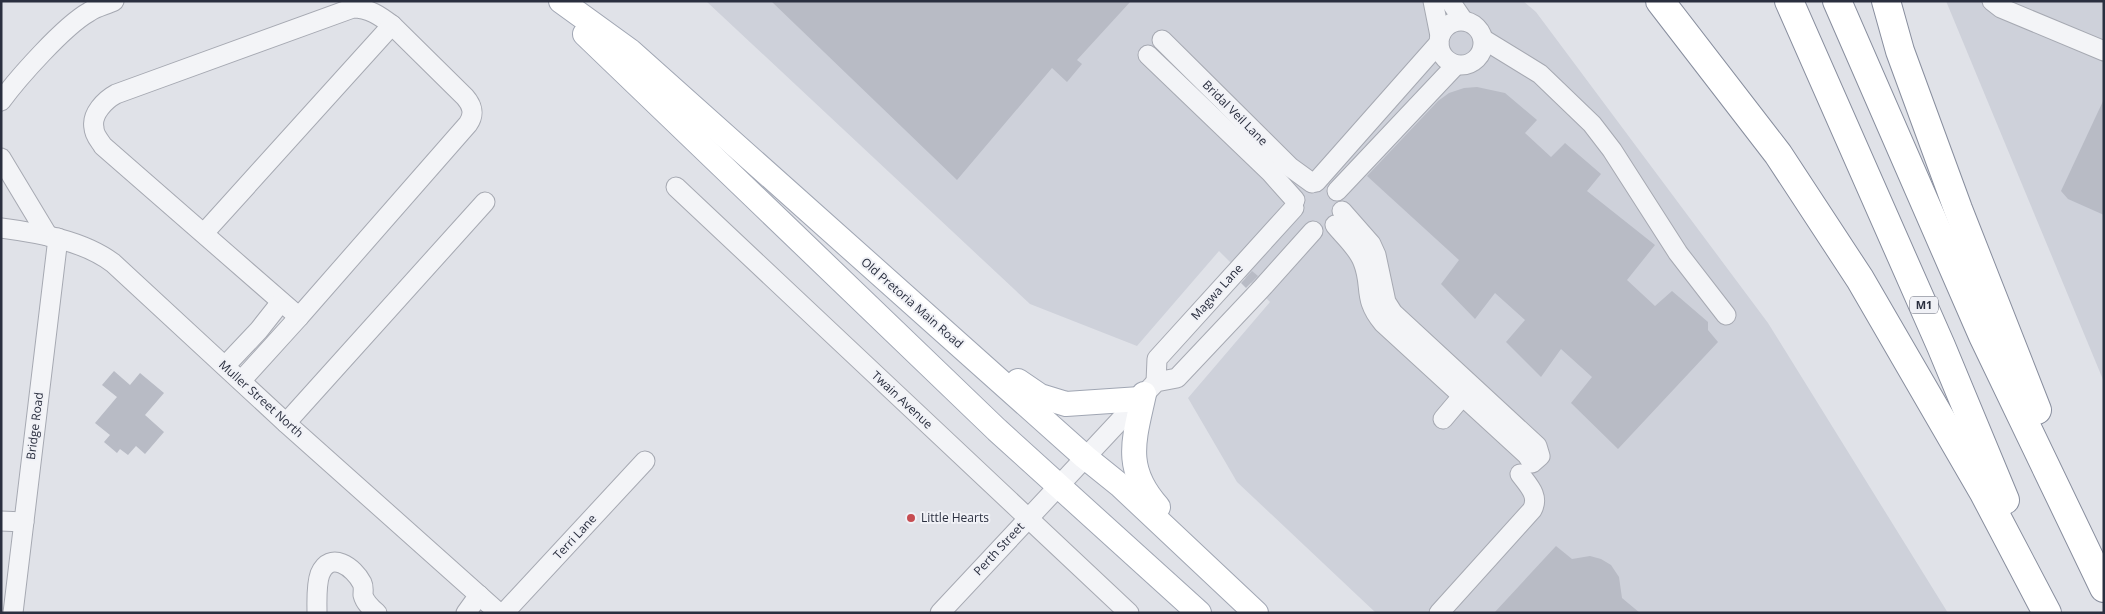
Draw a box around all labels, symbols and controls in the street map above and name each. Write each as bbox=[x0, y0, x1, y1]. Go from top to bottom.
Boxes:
street label: Bridal Veil Lane bbox=[1199, 76, 1272, 149]
street label: Old Pretoria Main Road bbox=[858, 253, 967, 352]
street label: Magwa Lane bbox=[1187, 260, 1247, 323]
road number: M1 bbox=[1910, 296, 1938, 314]
street label: Muller Street North bbox=[215, 356, 307, 441]
street label: Twain Avenue bbox=[868, 367, 937, 433]
street label: Bridge Road bbox=[22, 391, 47, 461]
place label: Little Hearts bbox=[921, 509, 989, 526]
street label: Terri Lane bbox=[549, 510, 600, 563]
marker: Little Hearts bbox=[905, 512, 917, 524]
street label: Perth Street bbox=[970, 518, 1028, 579]

